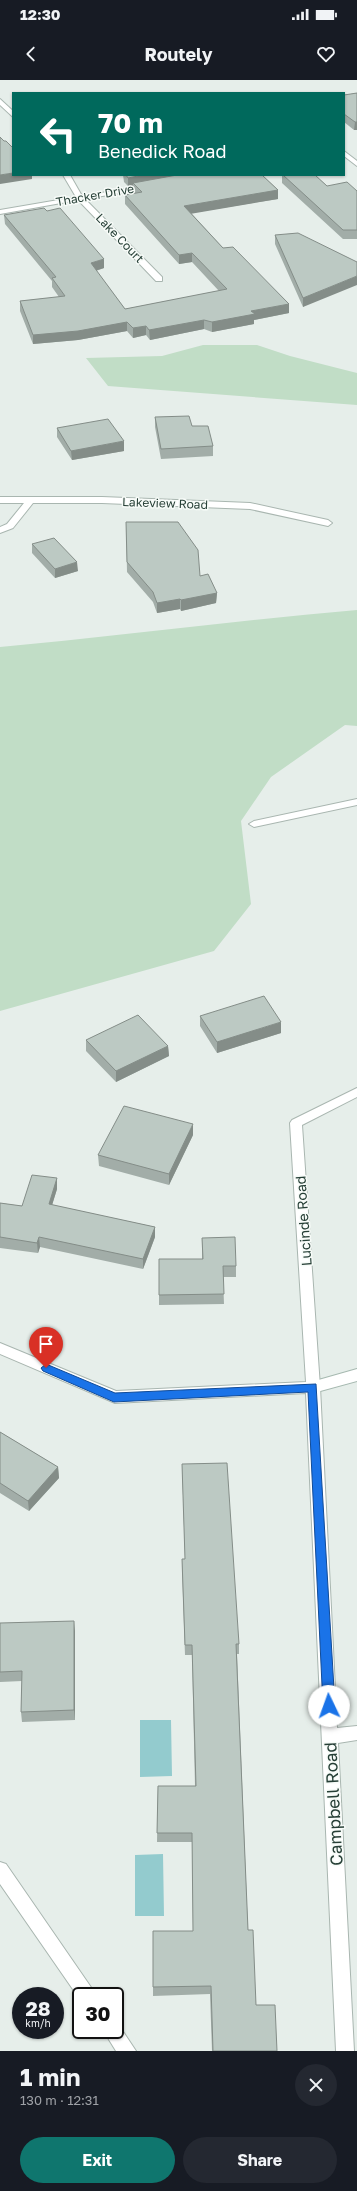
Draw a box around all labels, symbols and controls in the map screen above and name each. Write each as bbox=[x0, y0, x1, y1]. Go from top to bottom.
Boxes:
text: 12:30 bbox=[20, 5, 61, 23]
icon: back bbox=[20, 43, 42, 65]
text: Routely bbox=[144, 43, 213, 65]
icon: heart bbox=[315, 43, 337, 65]
text: 70 m bbox=[98, 106, 163, 139]
icon: left bbox=[32, 108, 84, 160]
text: Benedick Road bbox=[98, 140, 226, 162]
street label: Thacker Drive bbox=[55, 181, 135, 209]
street label: Lake Court bbox=[93, 210, 147, 266]
street label: Lakeview Road bbox=[122, 494, 208, 512]
street label: Lucinde Road bbox=[291, 1175, 315, 1267]
pin bbox=[29, 1327, 63, 1368]
icon: arrive bbox=[35, 1333, 57, 1355]
position arrow bbox=[308, 1685, 350, 1727]
street label: Campbell Road bbox=[319, 1742, 347, 1866]
speed limit sign: 30 bbox=[72, 1987, 124, 2039]
text: 28 bbox=[25, 1996, 50, 2020]
text: km/h bbox=[25, 2017, 51, 2029]
text: 1 min bbox=[20, 2062, 80, 2091]
button: close bbox=[295, 2064, 337, 2106]
text: 130 m · 12:31 bbox=[20, 2092, 99, 2108]
button: Exit bbox=[20, 2137, 175, 2183]
button: Share bbox=[183, 2137, 337, 2183]

